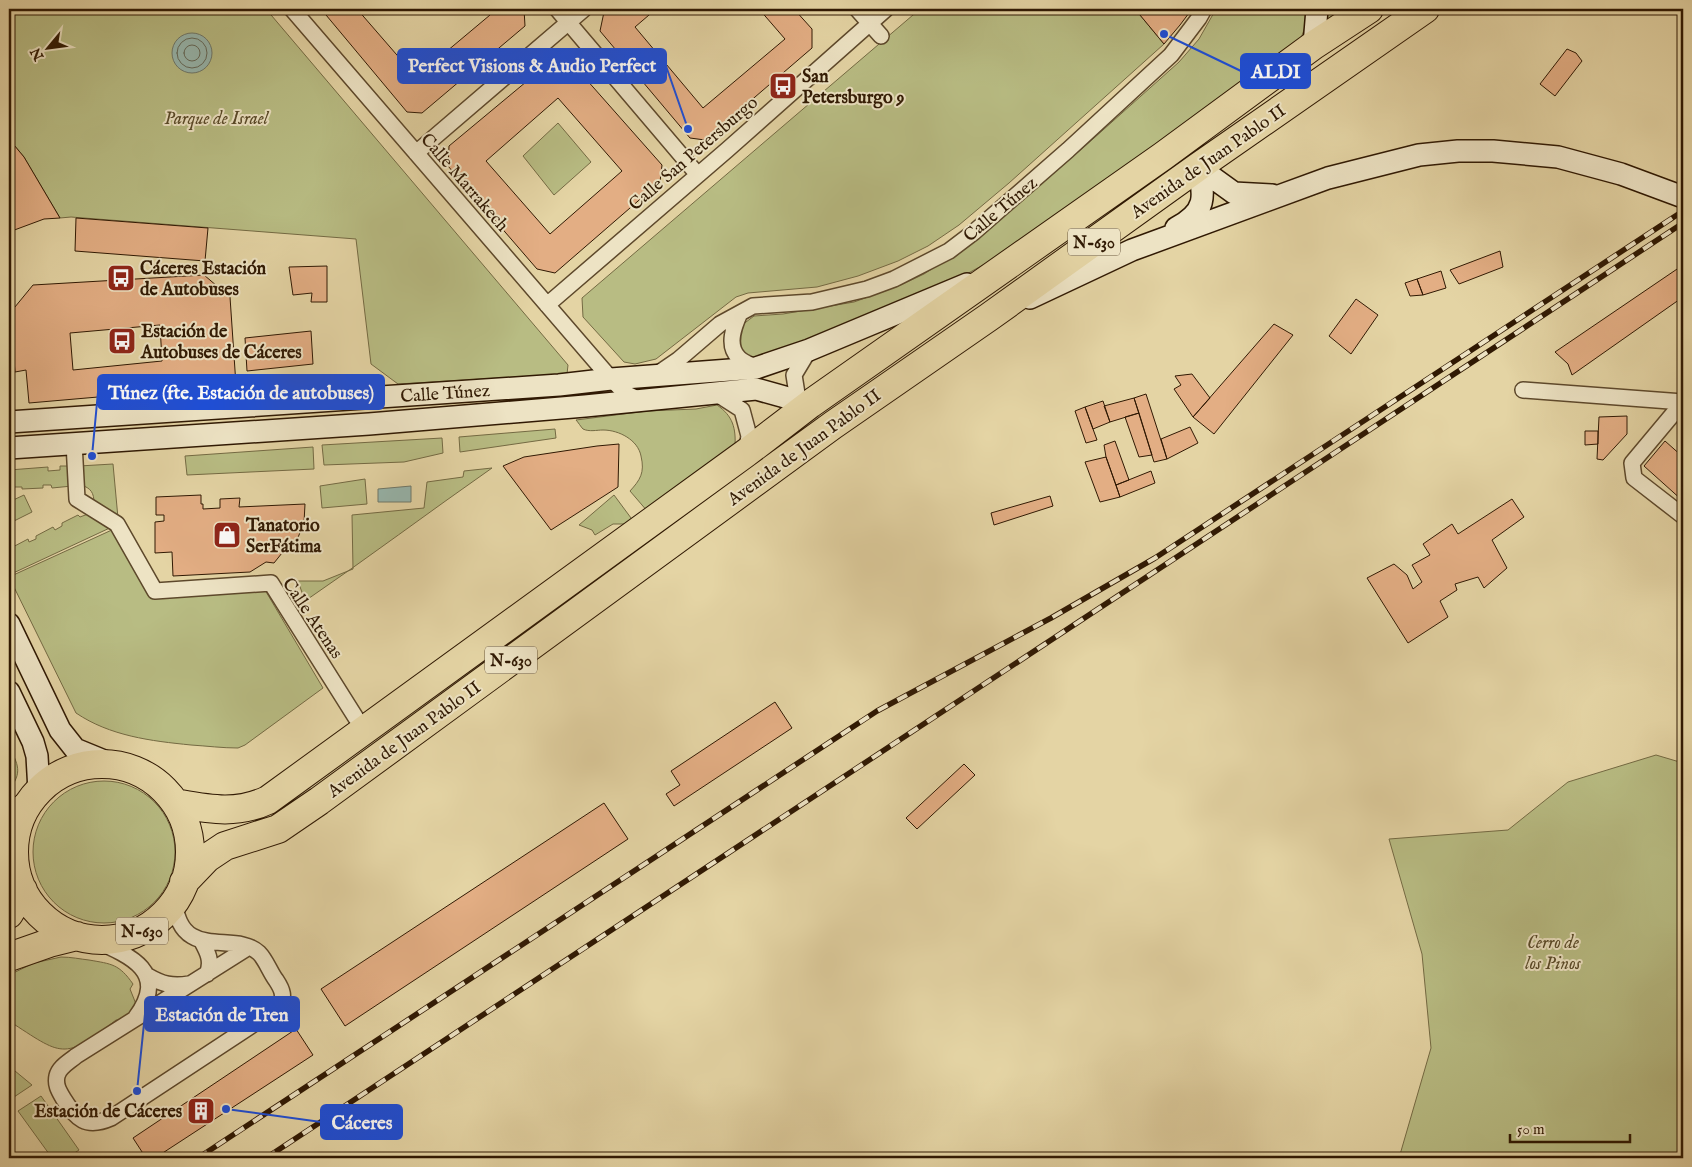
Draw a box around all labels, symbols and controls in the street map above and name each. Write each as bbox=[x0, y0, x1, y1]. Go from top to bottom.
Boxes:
north arrow bbox=[22, 22, 72, 72]
text: N bbox=[27, 44, 49, 64]
callout: Perfect Visions & Audio Perfect bbox=[398, 49, 666, 83]
callout: ALDI bbox=[1241, 54, 1310, 88]
text: Perfect Visions & Audio Perfect bbox=[408, 55, 657, 79]
text: ALDI bbox=[1250, 61, 1301, 85]
place label: San Petersburgo 9 bbox=[802, 66, 905, 110]
bus stop icon: San Petersburgo 9 bbox=[768, 71, 798, 101]
street label: Calle San Petersburgo bbox=[625, 92, 764, 217]
street label: Avenida de Juan Pablo II bbox=[1126, 100, 1291, 225]
park label: Parque de Israel bbox=[164, 108, 270, 131]
street label: Calle Marrakech bbox=[415, 129, 513, 237]
street label: Calle Túnez bbox=[959, 172, 1043, 248]
road number: N-630 bbox=[1068, 228, 1120, 256]
place label: Cáceres Estación de Autobuses bbox=[140, 258, 267, 302]
bus stop icon: Cáceres Estación de Autobuses bbox=[106, 263, 136, 293]
place label: Estación de Autobuses de Cáceres bbox=[140, 321, 302, 365]
bus stop icon: Estación de Autobuses de Cáceres bbox=[107, 326, 137, 356]
callout: Túnez (fte. Estación de autobuses) bbox=[98, 375, 384, 409]
street label: Calle Túnez bbox=[400, 380, 491, 409]
text: Túnez (fte. Estación de autobuses) bbox=[107, 382, 374, 406]
street label: Avenida de Juan Pablo II bbox=[723, 385, 886, 512]
place label: Tanatorio SerFátima bbox=[245, 515, 323, 559]
shop icon: Tanatorio SerFátima bbox=[212, 520, 242, 550]
street label: Calle Atenas bbox=[276, 574, 347, 664]
road number: N-630 bbox=[485, 646, 537, 674]
street label: Avenida de Juan Pablo II bbox=[323, 677, 486, 804]
road number: N-630 bbox=[116, 918, 168, 944]
park label: Cerro de los Pinos bbox=[1525, 932, 1582, 976]
callout: Estación de Tren bbox=[145, 997, 299, 1031]
text: Estación de Tren bbox=[155, 1004, 289, 1028]
building icon: Estación de Cáceres bbox=[186, 1096, 216, 1126]
place label: Estación de Cáceres bbox=[34, 1101, 183, 1124]
callout: Cáceres bbox=[321, 1105, 402, 1139]
text: Cáceres bbox=[331, 1112, 393, 1136]
scale bar bbox=[1510, 1112, 1630, 1144]
text: 50 m bbox=[1517, 1120, 1545, 1139]

